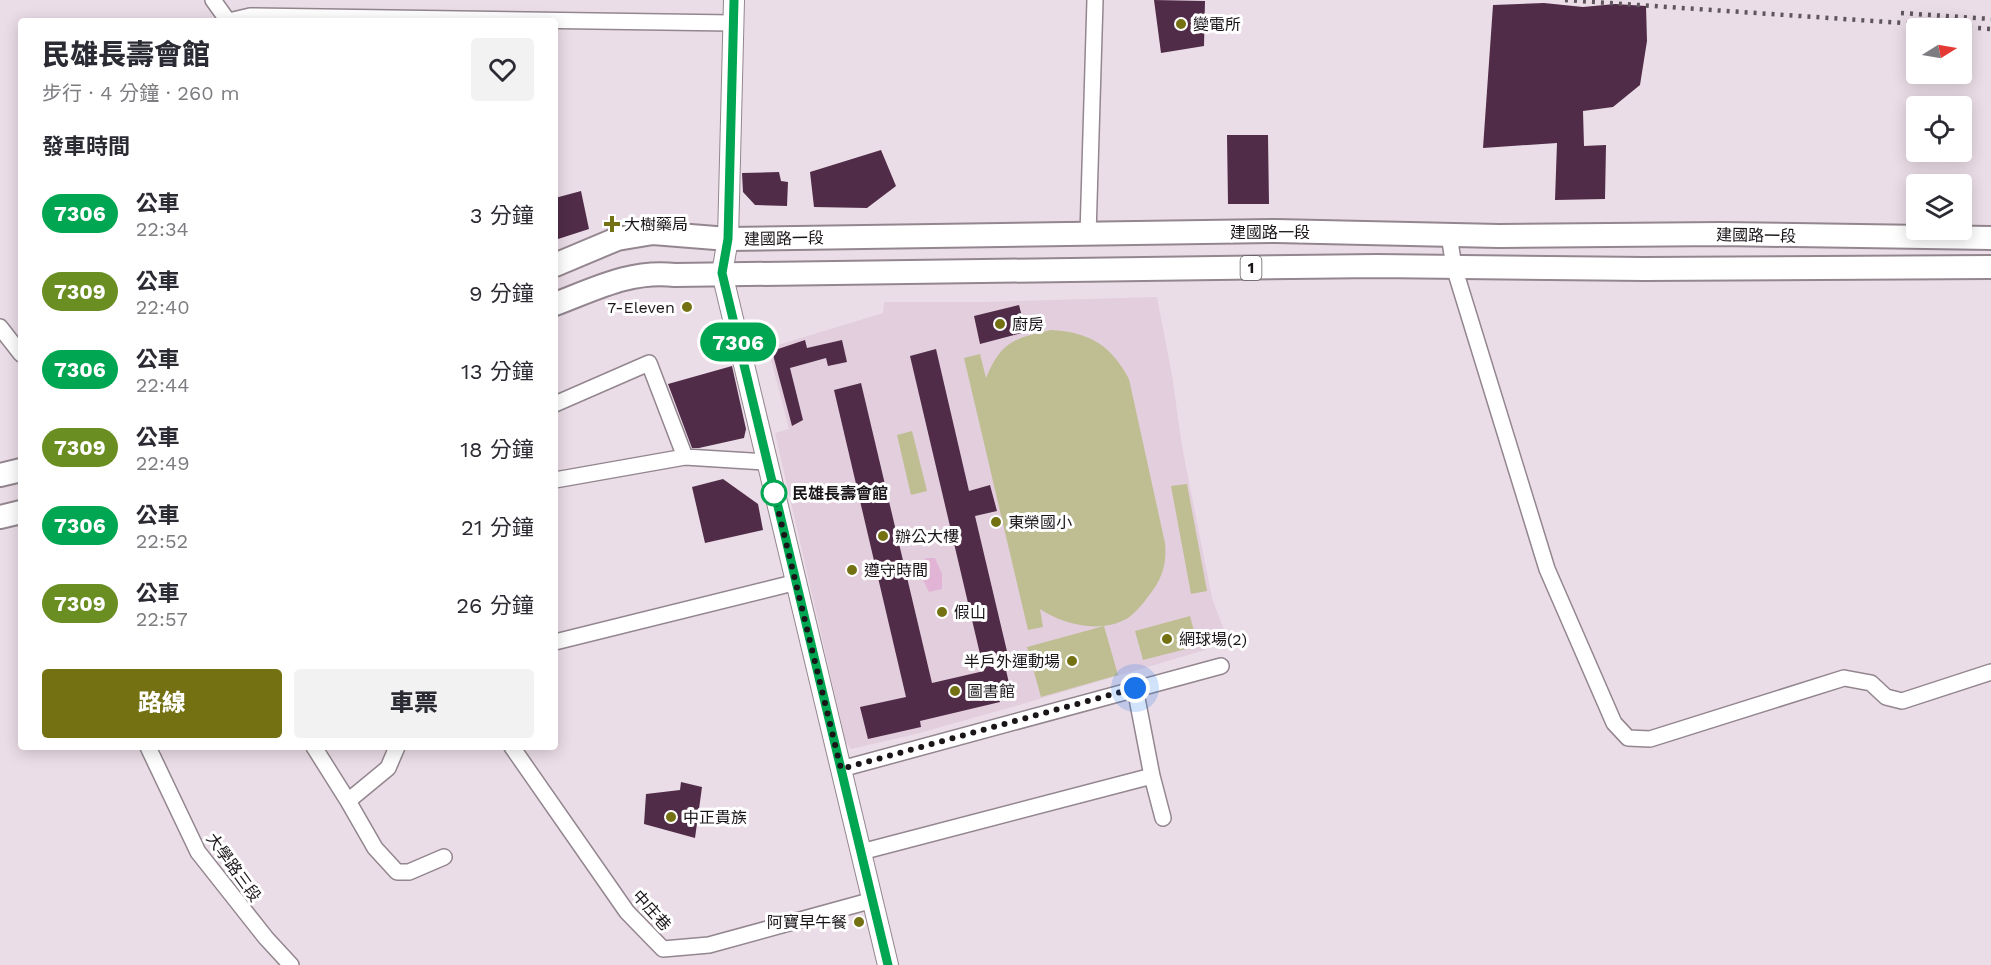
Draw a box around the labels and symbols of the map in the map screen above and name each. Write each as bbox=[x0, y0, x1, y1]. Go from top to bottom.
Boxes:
place label: 變電所 bbox=[1193, 15, 1241, 34]
marker: 變電所 bbox=[1174, 17, 1188, 31]
north arrow bbox=[1906, 18, 1972, 84]
place label: 大樹藥局 bbox=[624, 215, 688, 234]
marker: 大樹藥局 bbox=[605, 217, 619, 231]
street label: 建國路一段 bbox=[1230, 223, 1310, 242]
street label: 建國路一段 bbox=[1716, 225, 1796, 246]
street label: 建國路一段 bbox=[744, 228, 824, 249]
road number: 1 bbox=[1240, 256, 1262, 280]
place label: 7-Eleven bbox=[607, 298, 675, 317]
marker: 7-Eleven bbox=[680, 300, 694, 314]
place label: 廚房 bbox=[1012, 315, 1044, 334]
marker: 廚房 bbox=[993, 317, 1007, 331]
line badge: 7306 bbox=[696, 322, 780, 362]
marker: 民雄長壽會館 bbox=[761, 480, 787, 506]
place label: 民雄長壽會館 bbox=[792, 484, 888, 503]
place label: 東榮國小 bbox=[1008, 513, 1072, 532]
marker: 東榮國小 bbox=[989, 515, 1003, 529]
place label: 辦公大樓 bbox=[895, 527, 959, 546]
marker: 辦公大樓 bbox=[876, 529, 890, 543]
place label: 遵守時間 bbox=[864, 561, 928, 580]
marker: 遵守時間 bbox=[845, 563, 859, 577]
place label: 假山 bbox=[954, 603, 986, 622]
marker: 假山 bbox=[935, 605, 949, 619]
place label: 網球場(2) bbox=[1179, 630, 1247, 649]
marker: 網球場(2) bbox=[1160, 632, 1174, 646]
place label: 半戶外運動場 bbox=[964, 652, 1060, 671]
marker: 半戶外運動場 bbox=[1065, 654, 1079, 668]
your location bbox=[1120, 673, 1150, 703]
place label: 圖書館 bbox=[967, 682, 1015, 701]
marker: 圖書館 bbox=[948, 684, 962, 698]
place label: 中正貴族 bbox=[683, 808, 747, 827]
marker: 中正貴族 bbox=[664, 810, 678, 824]
street label: 大學路三段 bbox=[202, 829, 265, 905]
street label: 中庄巷 bbox=[629, 886, 675, 935]
place label: 阿寶早午餐 bbox=[767, 913, 847, 932]
marker: 阿寶早午餐 bbox=[852, 915, 866, 929]

